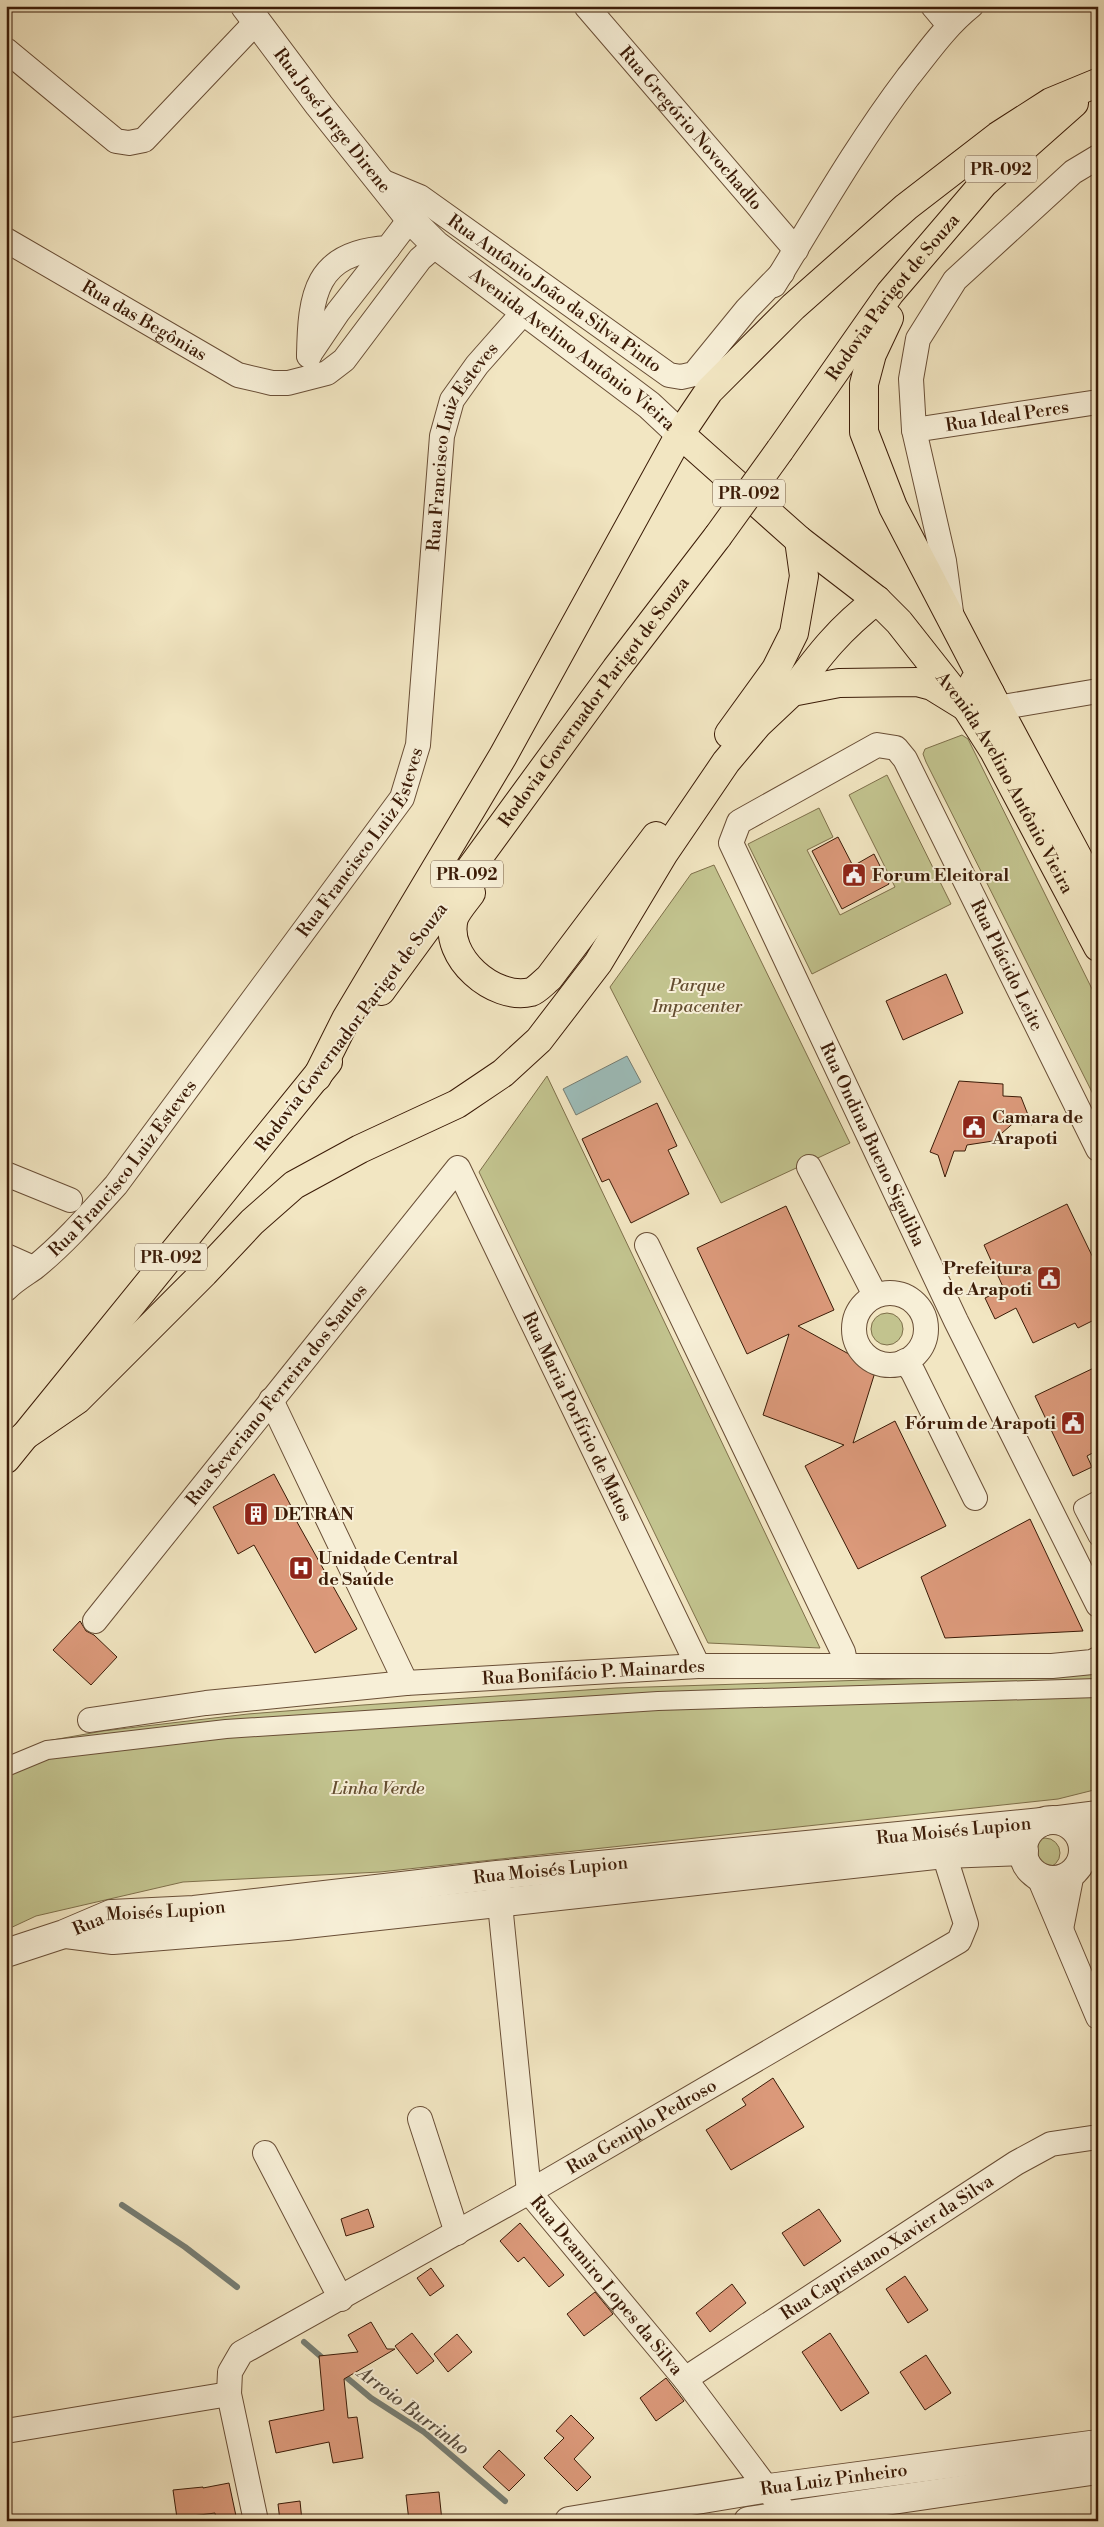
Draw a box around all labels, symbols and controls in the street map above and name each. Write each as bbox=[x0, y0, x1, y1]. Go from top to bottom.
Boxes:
street label: Rua Gregório Novochadlo bbox=[614, 42, 768, 215]
street label: Rua José Jorge Direne bbox=[268, 43, 396, 198]
road number: PR-092 bbox=[965, 156, 1037, 182]
street label: Rodovia Parigot de Souza bbox=[821, 208, 965, 386]
street label: Rua Antônio João da Silva Pinto bbox=[443, 209, 666, 378]
street label: Avenida Avelino Antônio Vieira bbox=[464, 263, 681, 436]
street label: Rua das Begônias bbox=[77, 275, 211, 366]
street label: Rua Francisco Luiz Esteves bbox=[422, 338, 504, 552]
street label: Rua Ideal Peres bbox=[944, 396, 1071, 437]
road number: PR-092 bbox=[713, 479, 785, 506]
street label: Rodovia Governador Parigot de Souza bbox=[493, 572, 695, 832]
street label: Avenida Avelino Antônio Vieira bbox=[930, 666, 1079, 898]
street label: Rua Francisco Luiz Esteves bbox=[292, 745, 429, 942]
road number: PR-092 bbox=[431, 861, 503, 888]
public building icon: Forum Eleitoral bbox=[841, 862, 867, 888]
place label: Forum Eleitoral bbox=[872, 864, 1009, 887]
street label: Rua Plácido Leite bbox=[965, 896, 1048, 1035]
street label: Rodovia Governador Parigot de Souza bbox=[250, 897, 453, 1156]
park label: Parque Impacenter bbox=[651, 974, 742, 1018]
street label: Rua Ondina Bueno Siguliba bbox=[814, 1039, 931, 1251]
street label: Rua Francisco Luiz Esteves bbox=[44, 1075, 202, 1262]
place label: Camara de Arapoti bbox=[991, 1106, 1084, 1150]
public building icon: Camara de Arapoti bbox=[961, 1114, 987, 1140]
road number: PR-092 bbox=[135, 1244, 207, 1270]
place label: Prefeitura de Arapoti bbox=[943, 1257, 1032, 1301]
public building icon: Prefeitura de Arapoti bbox=[1036, 1265, 1062, 1291]
street label: Rua Severiano Ferreira dos Santos bbox=[181, 1279, 373, 1511]
street label: Rua Maria Porfírio de Matos bbox=[517, 1308, 638, 1525]
public building icon: Fórum de Arapoti bbox=[1060, 1410, 1086, 1436]
place label: Fórum de Arapoti bbox=[905, 1412, 1056, 1435]
building icon: DETRAN bbox=[243, 1501, 269, 1527]
place label: DETRAN bbox=[274, 1503, 354, 1526]
place label: Unidade Central de Saúde bbox=[318, 1547, 458, 1591]
hospital icon: Unidade Central de Saúde bbox=[288, 1555, 314, 1581]
street label: Rua Bonifácio P. Mainardes bbox=[481, 1655, 705, 1691]
park label: Linha Verde bbox=[331, 1777, 425, 1800]
street label: Rua Moisés Lupion bbox=[875, 1812, 1032, 1850]
street label: Rua Moisés Lupion bbox=[472, 1851, 629, 1890]
street label: Rua Moisés Lupion bbox=[69, 1895, 227, 1941]
street label: Rua Geniplo Pedroso bbox=[562, 2074, 721, 2180]
street label: Rua Capristano Xavier da Silva bbox=[776, 2169, 999, 2326]
street label: Rua Deamiro Lopes da Silva bbox=[525, 2191, 688, 2381]
water label: Arroio Burrinho bbox=[351, 2360, 474, 2461]
street label: Rua Luiz Pinheiro bbox=[758, 2459, 909, 2501]

